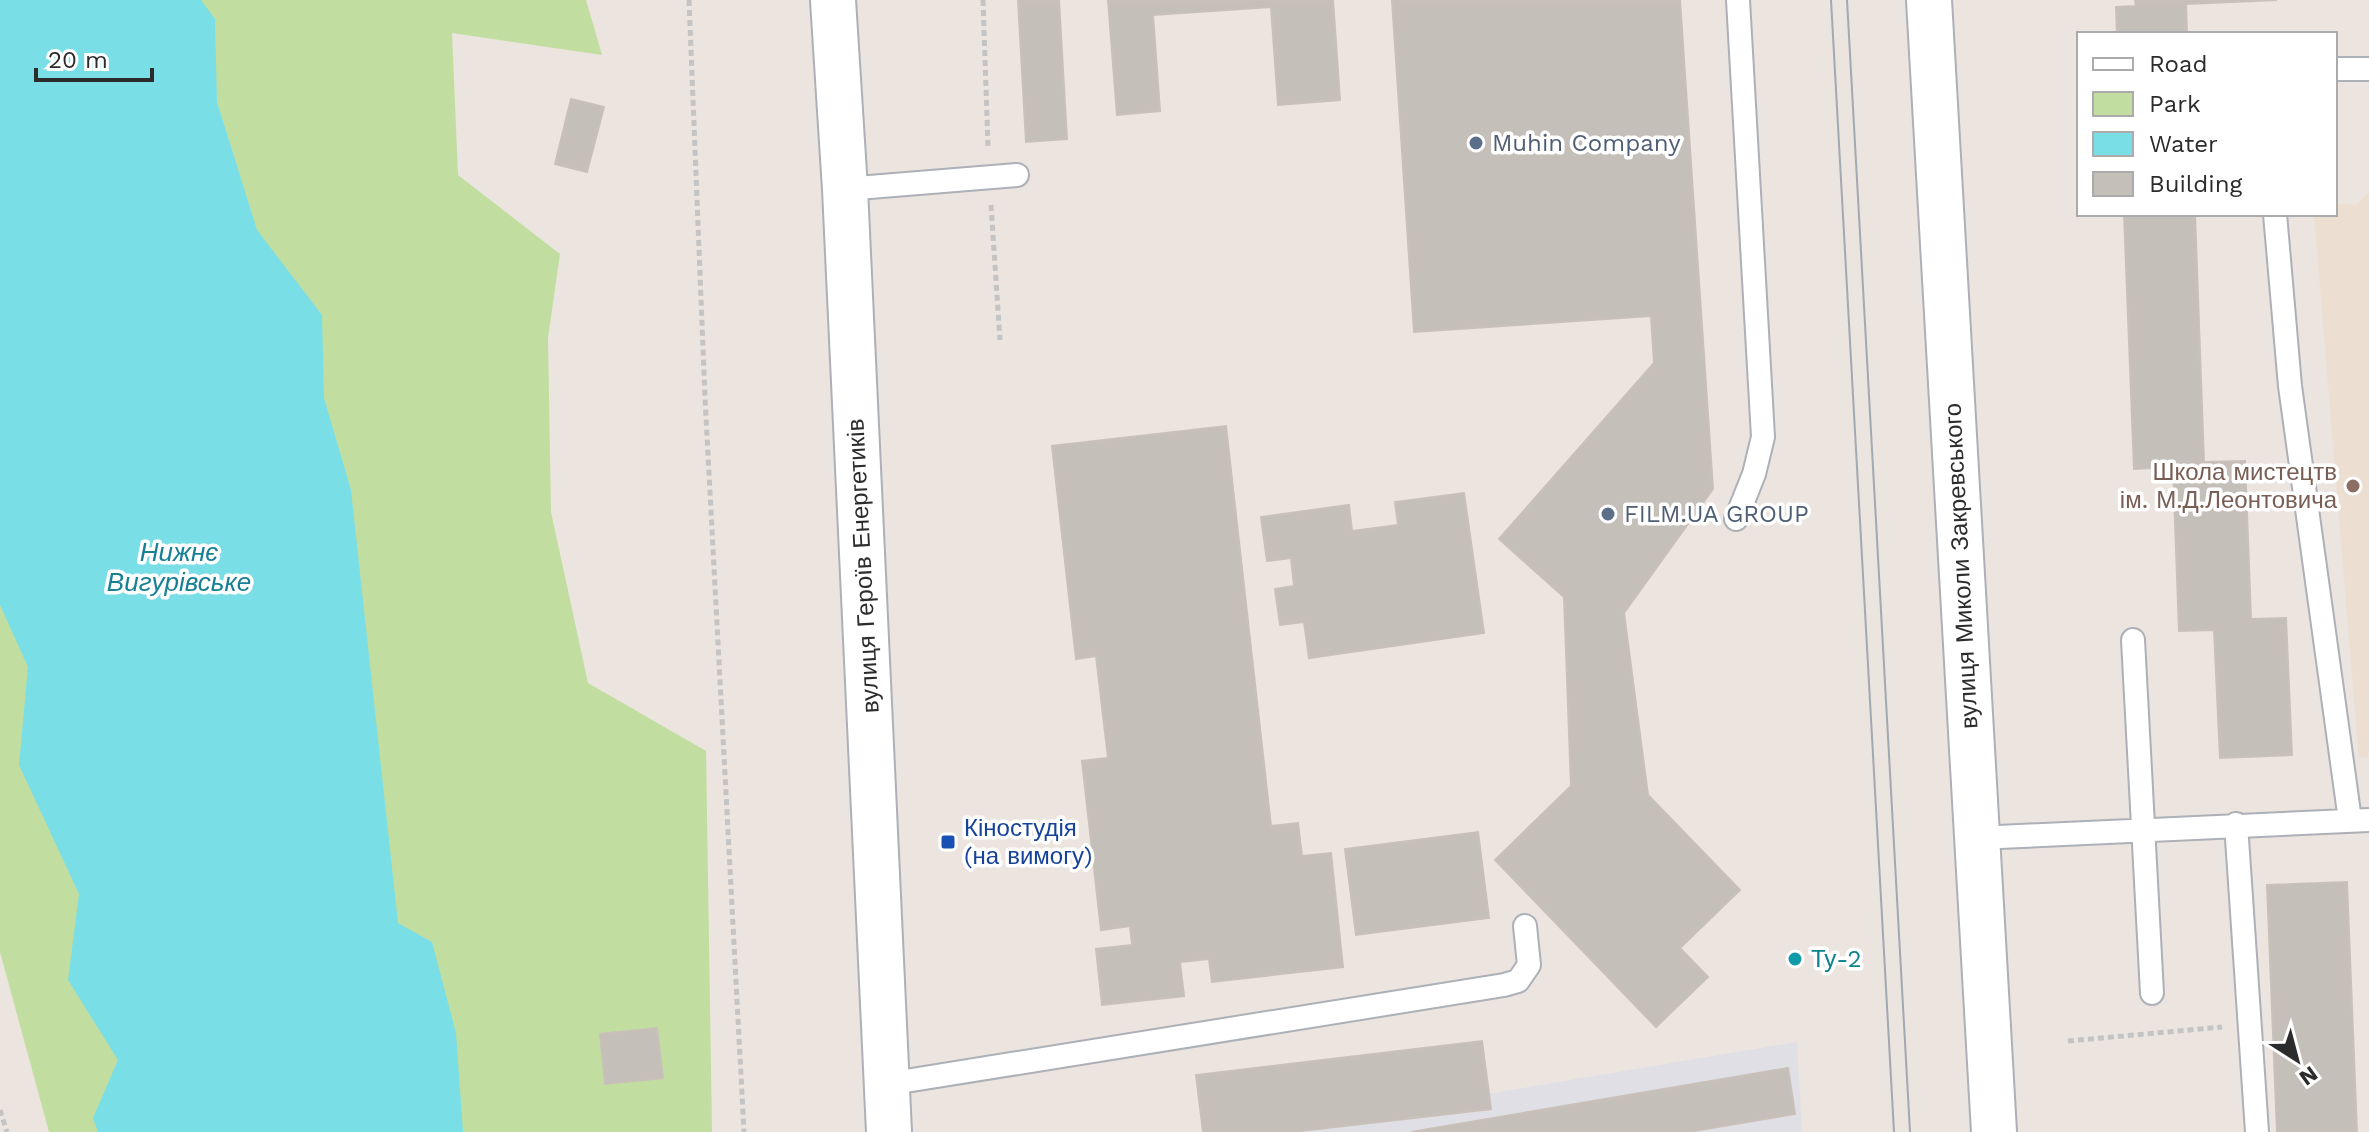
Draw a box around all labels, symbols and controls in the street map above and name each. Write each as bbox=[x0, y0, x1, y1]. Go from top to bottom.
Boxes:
scale bar bbox=[36, 32, 152, 82]
legend bbox=[2077, 32, 2337, 216]
text: 20 m bbox=[48, 46, 108, 74]
text: Road bbox=[2149, 50, 2208, 78]
text: Park bbox=[2149, 90, 2201, 118]
place label: Muhin Company bbox=[1492, 129, 1681, 157]
text: Water bbox=[2149, 130, 2218, 158]
marker: Muhin Company bbox=[1467, 134, 1485, 152]
text: Building bbox=[2149, 170, 2242, 198]
street label: вулиця Миколи Закревського bbox=[1938, 402, 1984, 730]
street label: вулиця Героїв Енергетиків bbox=[841, 418, 885, 714]
place label: Школа мистецтв ім. М.Д.Леонтовича bbox=[2120, 458, 2338, 514]
marker: Школа мистецтв ім. М.Д.Леонтовича bbox=[2344, 477, 2362, 495]
place label: FILM.UA GROUP bbox=[1624, 500, 1809, 528]
marker: FILM.UA GROUP bbox=[1599, 505, 1617, 523]
water label: Нижнє Вигурівське bbox=[107, 537, 251, 597]
place label: Кіностудія (на вимогу) bbox=[964, 814, 1092, 870]
marker: Кіностудія (на вимогу) bbox=[939, 833, 957, 851]
place label: Ту-2 bbox=[1811, 945, 1862, 973]
marker: Ту-2 bbox=[1786, 950, 1804, 968]
north arrow bbox=[2257, 1020, 2337, 1100]
text: N bbox=[2295, 1061, 2322, 1091]

